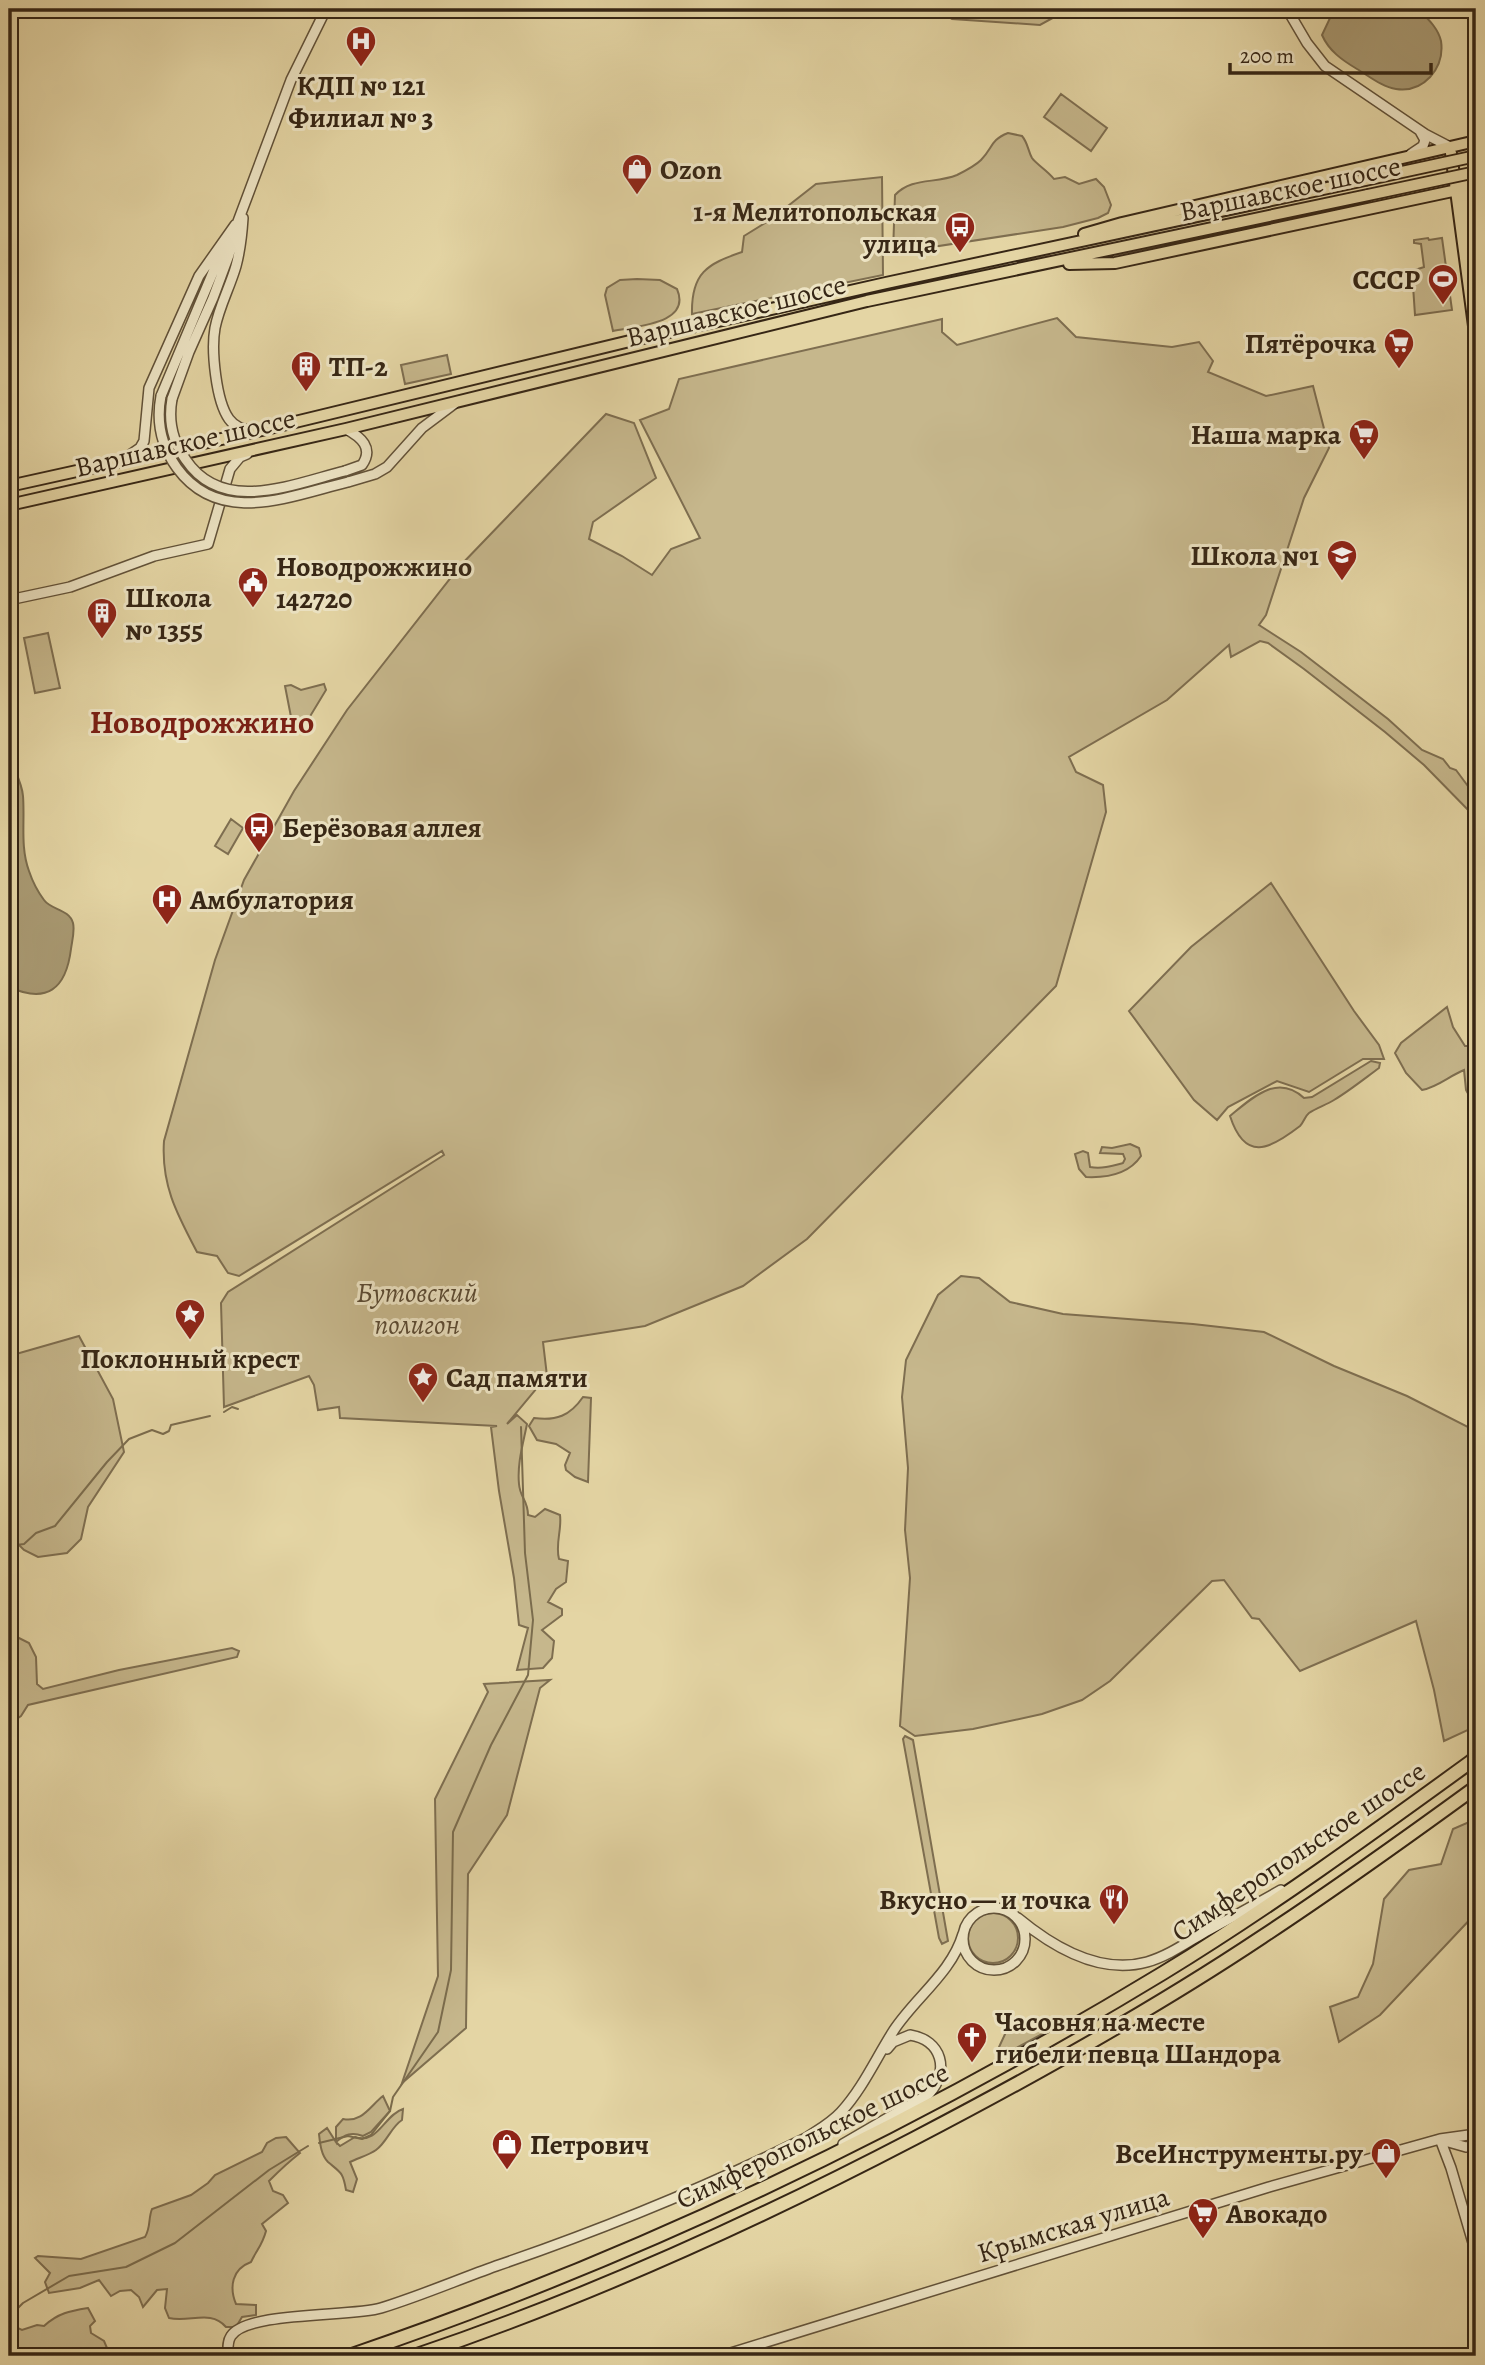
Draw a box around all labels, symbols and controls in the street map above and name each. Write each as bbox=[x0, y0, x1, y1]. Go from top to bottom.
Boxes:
hospital icon: КДП № 121 Филиал № 3 bbox=[344, 24, 378, 68]
scale bar bbox=[1230, 32, 1431, 76]
text: 200 m bbox=[1240, 42, 1294, 70]
place label: КДП № 121 Филиал № 3 bbox=[288, 67, 434, 137]
street label: Варшавское шоссе bbox=[1176, 147, 1404, 231]
place label: Ozon bbox=[660, 151, 722, 189]
shop icon: Ozon bbox=[620, 152, 654, 196]
place label: 1-я Мелитопольская улица bbox=[693, 193, 938, 263]
bus stop icon: 1-я Мелитопольская улица bbox=[943, 210, 977, 254]
place label: СССР bbox=[1352, 261, 1420, 299]
sports icon: СССР bbox=[1426, 262, 1460, 306]
street label: Варшавское шоссе bbox=[622, 265, 850, 357]
place label: Пятёрочка bbox=[1245, 325, 1377, 363]
supermarket icon: Пятёрочка bbox=[1382, 326, 1416, 370]
place label: ТП-2 bbox=[329, 348, 388, 386]
building icon: ТП-2 bbox=[289, 349, 323, 393]
street label: Варшавское шоссе bbox=[71, 399, 299, 487]
place label: Наша марка bbox=[1191, 416, 1342, 454]
supermarket icon: Наша марка bbox=[1347, 417, 1381, 461]
place label: Школа №1 bbox=[1190, 537, 1319, 575]
school or university icon: Школа №1 bbox=[1325, 538, 1359, 582]
place label: Новодрожжино 142720 bbox=[276, 548, 472, 618]
public building icon: Новодрожжино 142720 bbox=[236, 565, 270, 609]
place label: Школа № 1355 bbox=[125, 579, 212, 649]
building icon: Школа № 1355 bbox=[85, 596, 119, 640]
district label: Новодрожжино bbox=[90, 700, 314, 744]
place label: Берёзовая аллея bbox=[282, 809, 482, 847]
bus stop icon: Берёзовая аллея bbox=[242, 810, 276, 854]
place label: Амбулатория bbox=[189, 881, 354, 919]
hospital icon: Амбулатория bbox=[150, 882, 184, 926]
park label: Бутовский полигон bbox=[356, 1274, 478, 1344]
place icon: Поклонный крест bbox=[173, 1297, 207, 1341]
place label: Поклонный крест bbox=[80, 1340, 300, 1378]
place label: Сад памяти bbox=[446, 1359, 588, 1397]
place icon: Сад памяти bbox=[406, 1360, 440, 1404]
street label: Симферопольское шоссе bbox=[1164, 1753, 1433, 1951]
place label: Вкусно — и точка bbox=[879, 1881, 1092, 1919]
restaurant icon: Вкусно — и точка bbox=[1097, 1882, 1131, 1926]
place label: Часовня на месте гибели певца Шандора bbox=[995, 2003, 1281, 2073]
church icon: Часовня на месте гибели певца Шандора bbox=[955, 2020, 989, 2064]
street label: Симферопольское шоссе bbox=[670, 2053, 955, 2218]
place label: Петрович bbox=[530, 2126, 649, 2164]
shop icon: Петрович bbox=[490, 2127, 524, 2171]
place label: ВсеИнструменты.ру bbox=[1115, 2135, 1364, 2173]
shop icon: ВсеИнструменты.ру bbox=[1369, 2136, 1403, 2180]
street label: Крымская улица bbox=[973, 2178, 1174, 2272]
place label: Авокадо bbox=[1225, 2195, 1327, 2233]
supermarket icon: Авокадо bbox=[1186, 2196, 1220, 2240]

